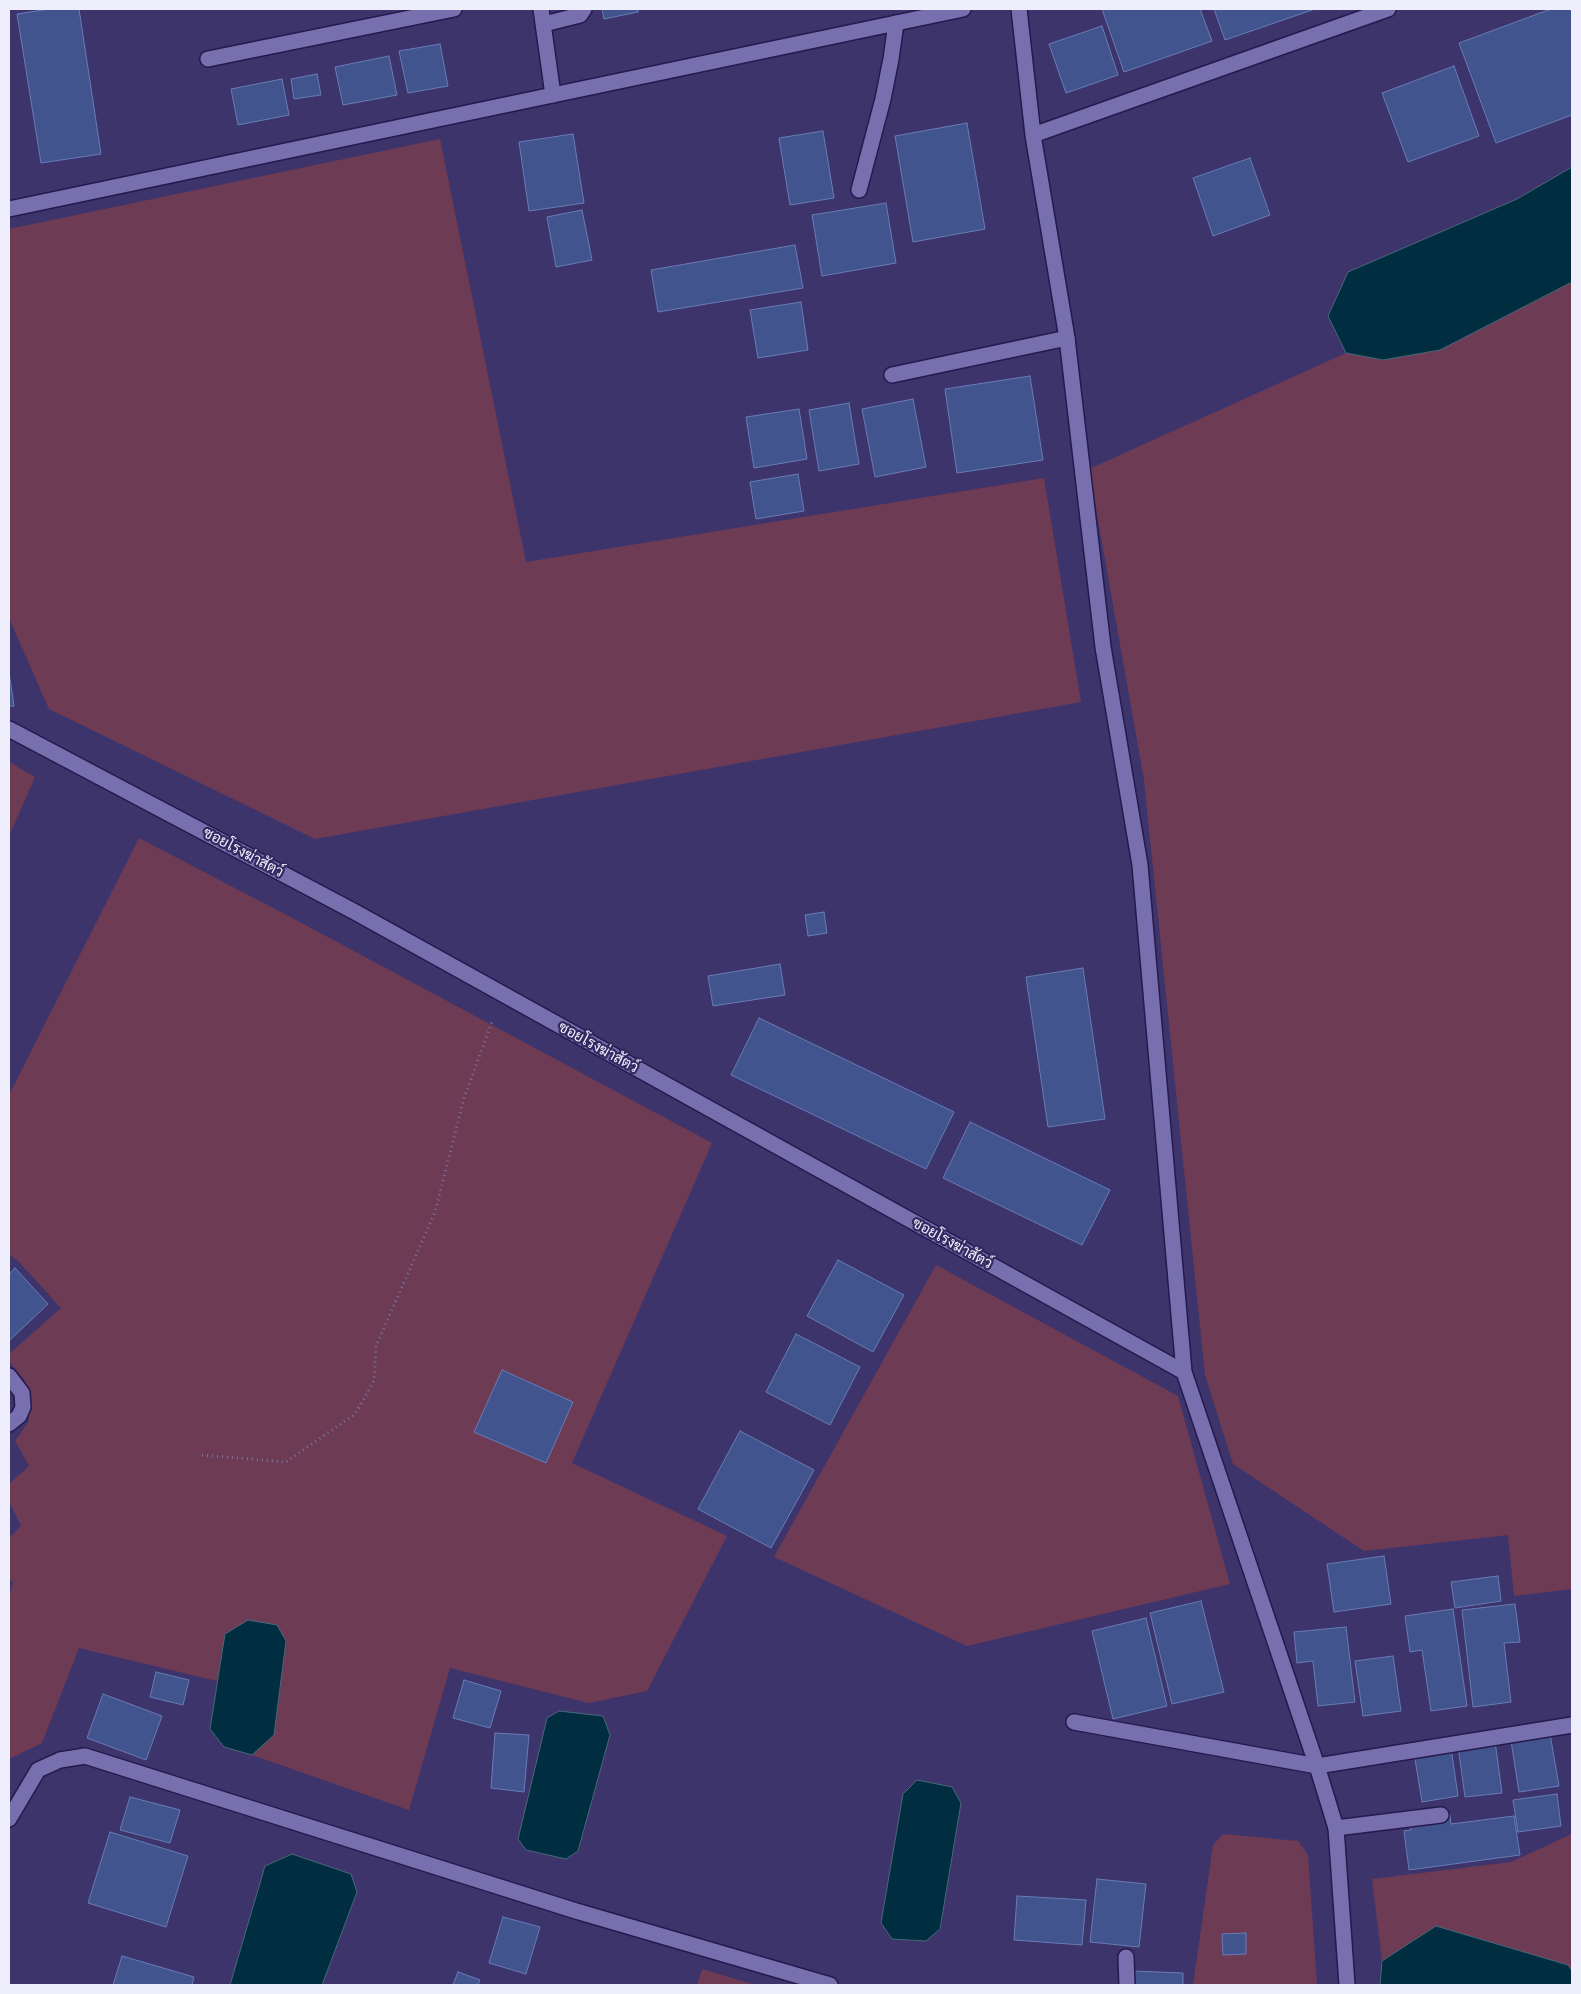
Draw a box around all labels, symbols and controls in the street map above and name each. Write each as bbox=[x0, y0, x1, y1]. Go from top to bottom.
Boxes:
street label: ซอยโรงฆ่าสัตว์ bbox=[200, 824, 286, 882]
street label: ซอยโรงฆ่าสัตว์ bbox=[555, 1019, 641, 1077]
street label: ซอยโรงฆ่าสัตว์ bbox=[909, 1215, 995, 1273]

